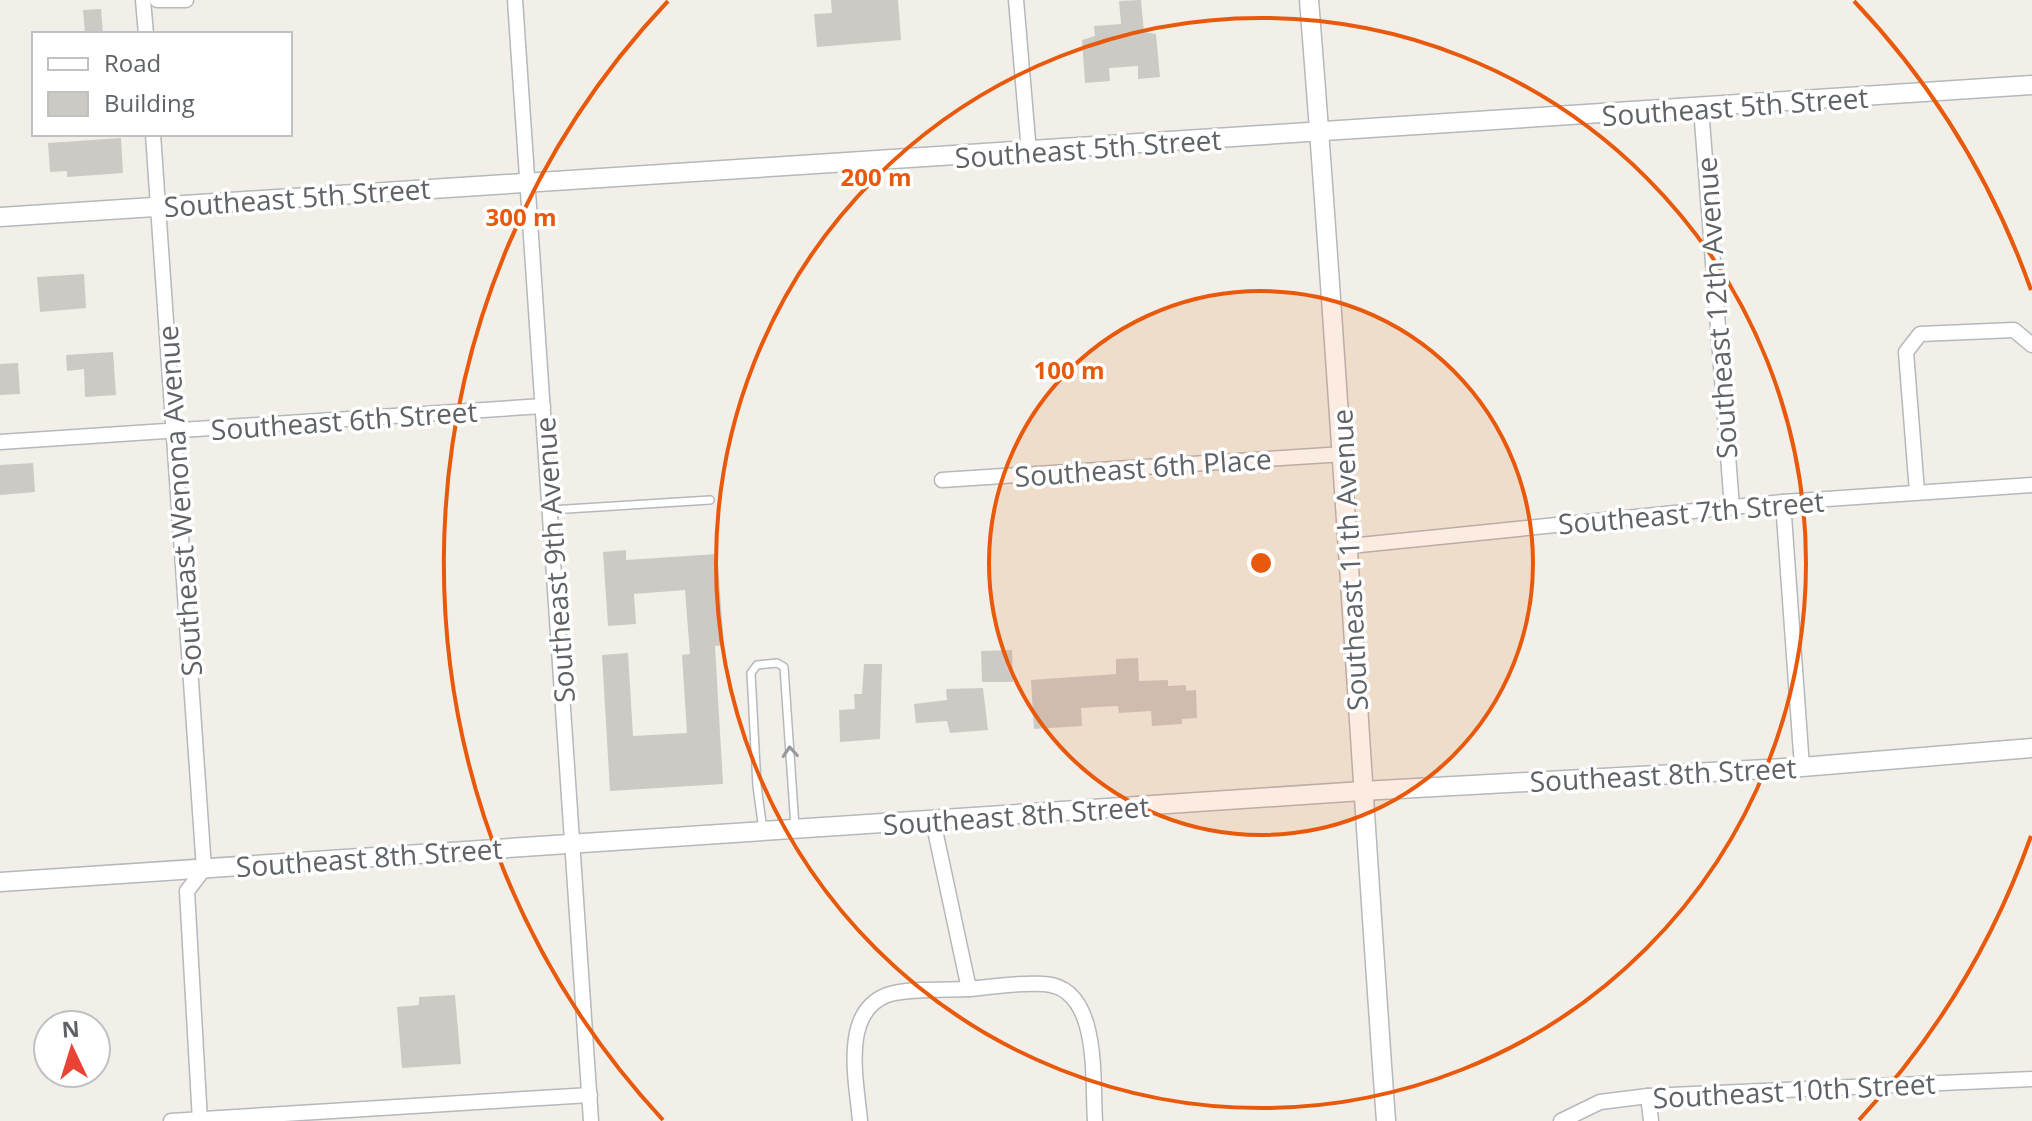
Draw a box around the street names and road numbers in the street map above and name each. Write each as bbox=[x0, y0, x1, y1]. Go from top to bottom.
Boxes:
street label: Southeast 5th Street bbox=[1600, 78, 1870, 134]
street label: Southeast 5th Street bbox=[953, 120, 1223, 176]
street label: Southeast 12th Avenue bbox=[1687, 156, 1745, 460]
street label: Southeast 5th Street bbox=[162, 169, 432, 225]
street label: Southeast Wenona Avenue bbox=[148, 324, 210, 678]
street label: Southeast 6th Street bbox=[209, 392, 479, 448]
street label: Southeast 11th Avenue bbox=[1322, 408, 1376, 712]
street label: Southeast 9th Avenue bbox=[525, 416, 583, 704]
street label: Southeast 6th Place bbox=[1013, 439, 1273, 495]
street label: Southeast 7th Street bbox=[1556, 481, 1826, 543]
street label: Southeast 8th Street bbox=[1529, 748, 1797, 800]
street label: Southeast 8th Street bbox=[881, 787, 1151, 843]
street label: Southeast 8th Street bbox=[234, 829, 504, 885]
street label: Southeast 10th Street bbox=[1652, 1064, 1936, 1116]

